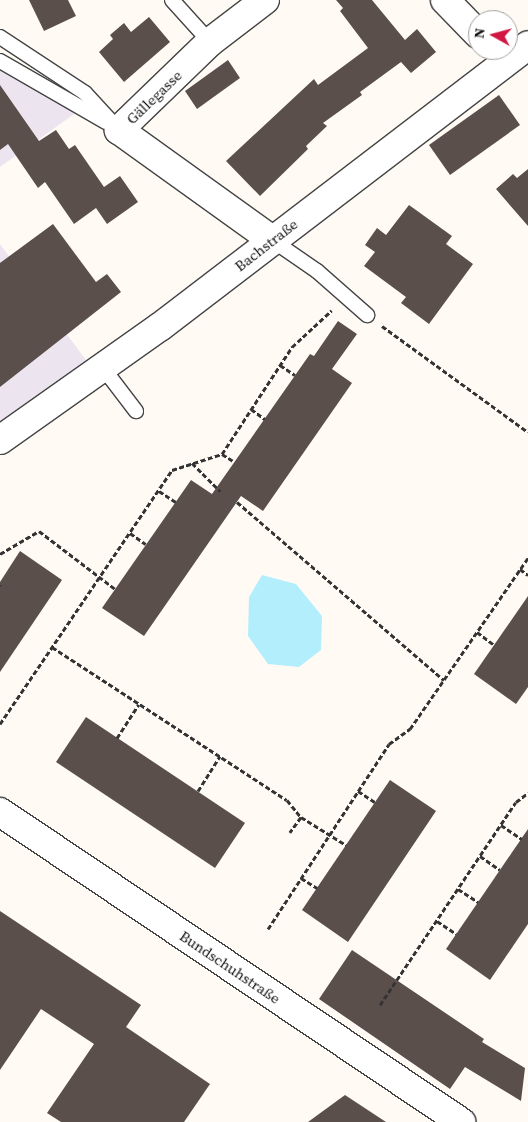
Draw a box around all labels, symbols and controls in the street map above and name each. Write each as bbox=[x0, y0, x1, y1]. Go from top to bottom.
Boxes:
north arrow bbox=[468, 10, 518, 60]
text: N bbox=[469, 27, 490, 40]
street label: Gällegasse bbox=[122, 66, 186, 128]
street label: Bachstraße bbox=[231, 215, 301, 275]
street label: Bundschuhstraße bbox=[176, 927, 284, 1007]

